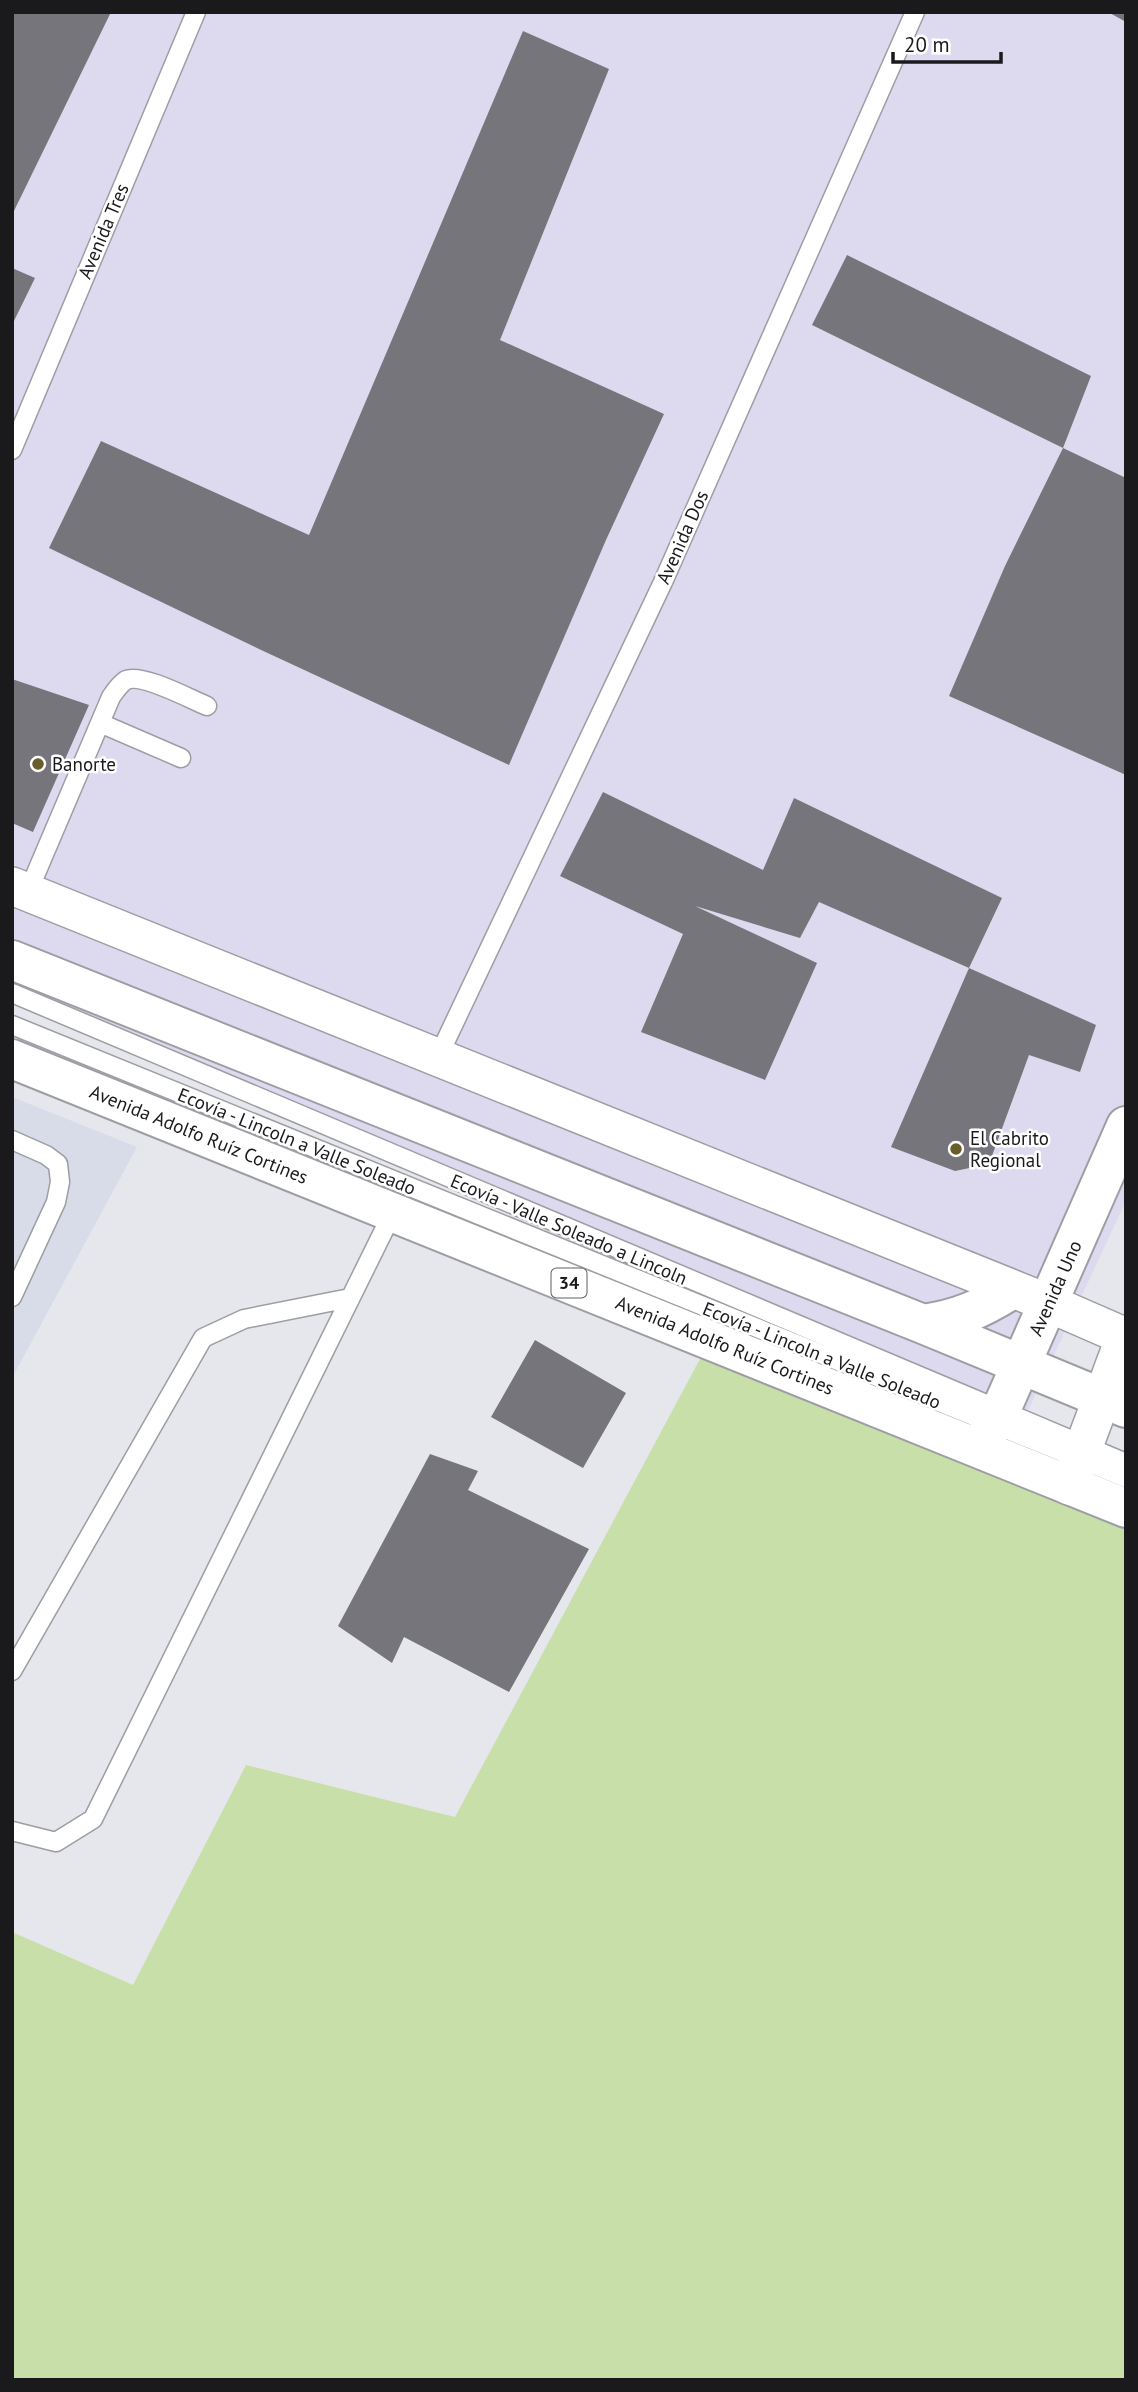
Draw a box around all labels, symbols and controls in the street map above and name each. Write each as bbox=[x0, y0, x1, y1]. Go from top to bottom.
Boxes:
scale bar bbox=[893, 21, 1002, 65]
text: 20 m bbox=[904, 31, 950, 58]
street label: Avenida Tres bbox=[72, 180, 134, 282]
street label: Avenida Dos bbox=[651, 486, 713, 588]
place label: Banorte bbox=[52, 752, 116, 776]
marker: Banorte bbox=[30, 756, 46, 772]
street label: Avenida Adolfo Ruíz Cortines bbox=[86, 1079, 312, 1189]
street label: Ecovía - Lincoln a Valle Soleado bbox=[174, 1082, 420, 1200]
place label: El Cabrito Regional bbox=[970, 1126, 1049, 1172]
marker: El Cabrito Regional bbox=[948, 1141, 964, 1157]
street label: Ecovía - Valle Soleado a Lincoln bbox=[447, 1168, 691, 1290]
street label: Avenida Uno bbox=[1023, 1236, 1087, 1340]
road number: 34 bbox=[552, 1268, 586, 1298]
street label: Avenida Adolfo Ruíz Cortines bbox=[612, 1290, 838, 1400]
street label: Ecovía - Lincoln a Valle Soleado bbox=[699, 1296, 945, 1414]

